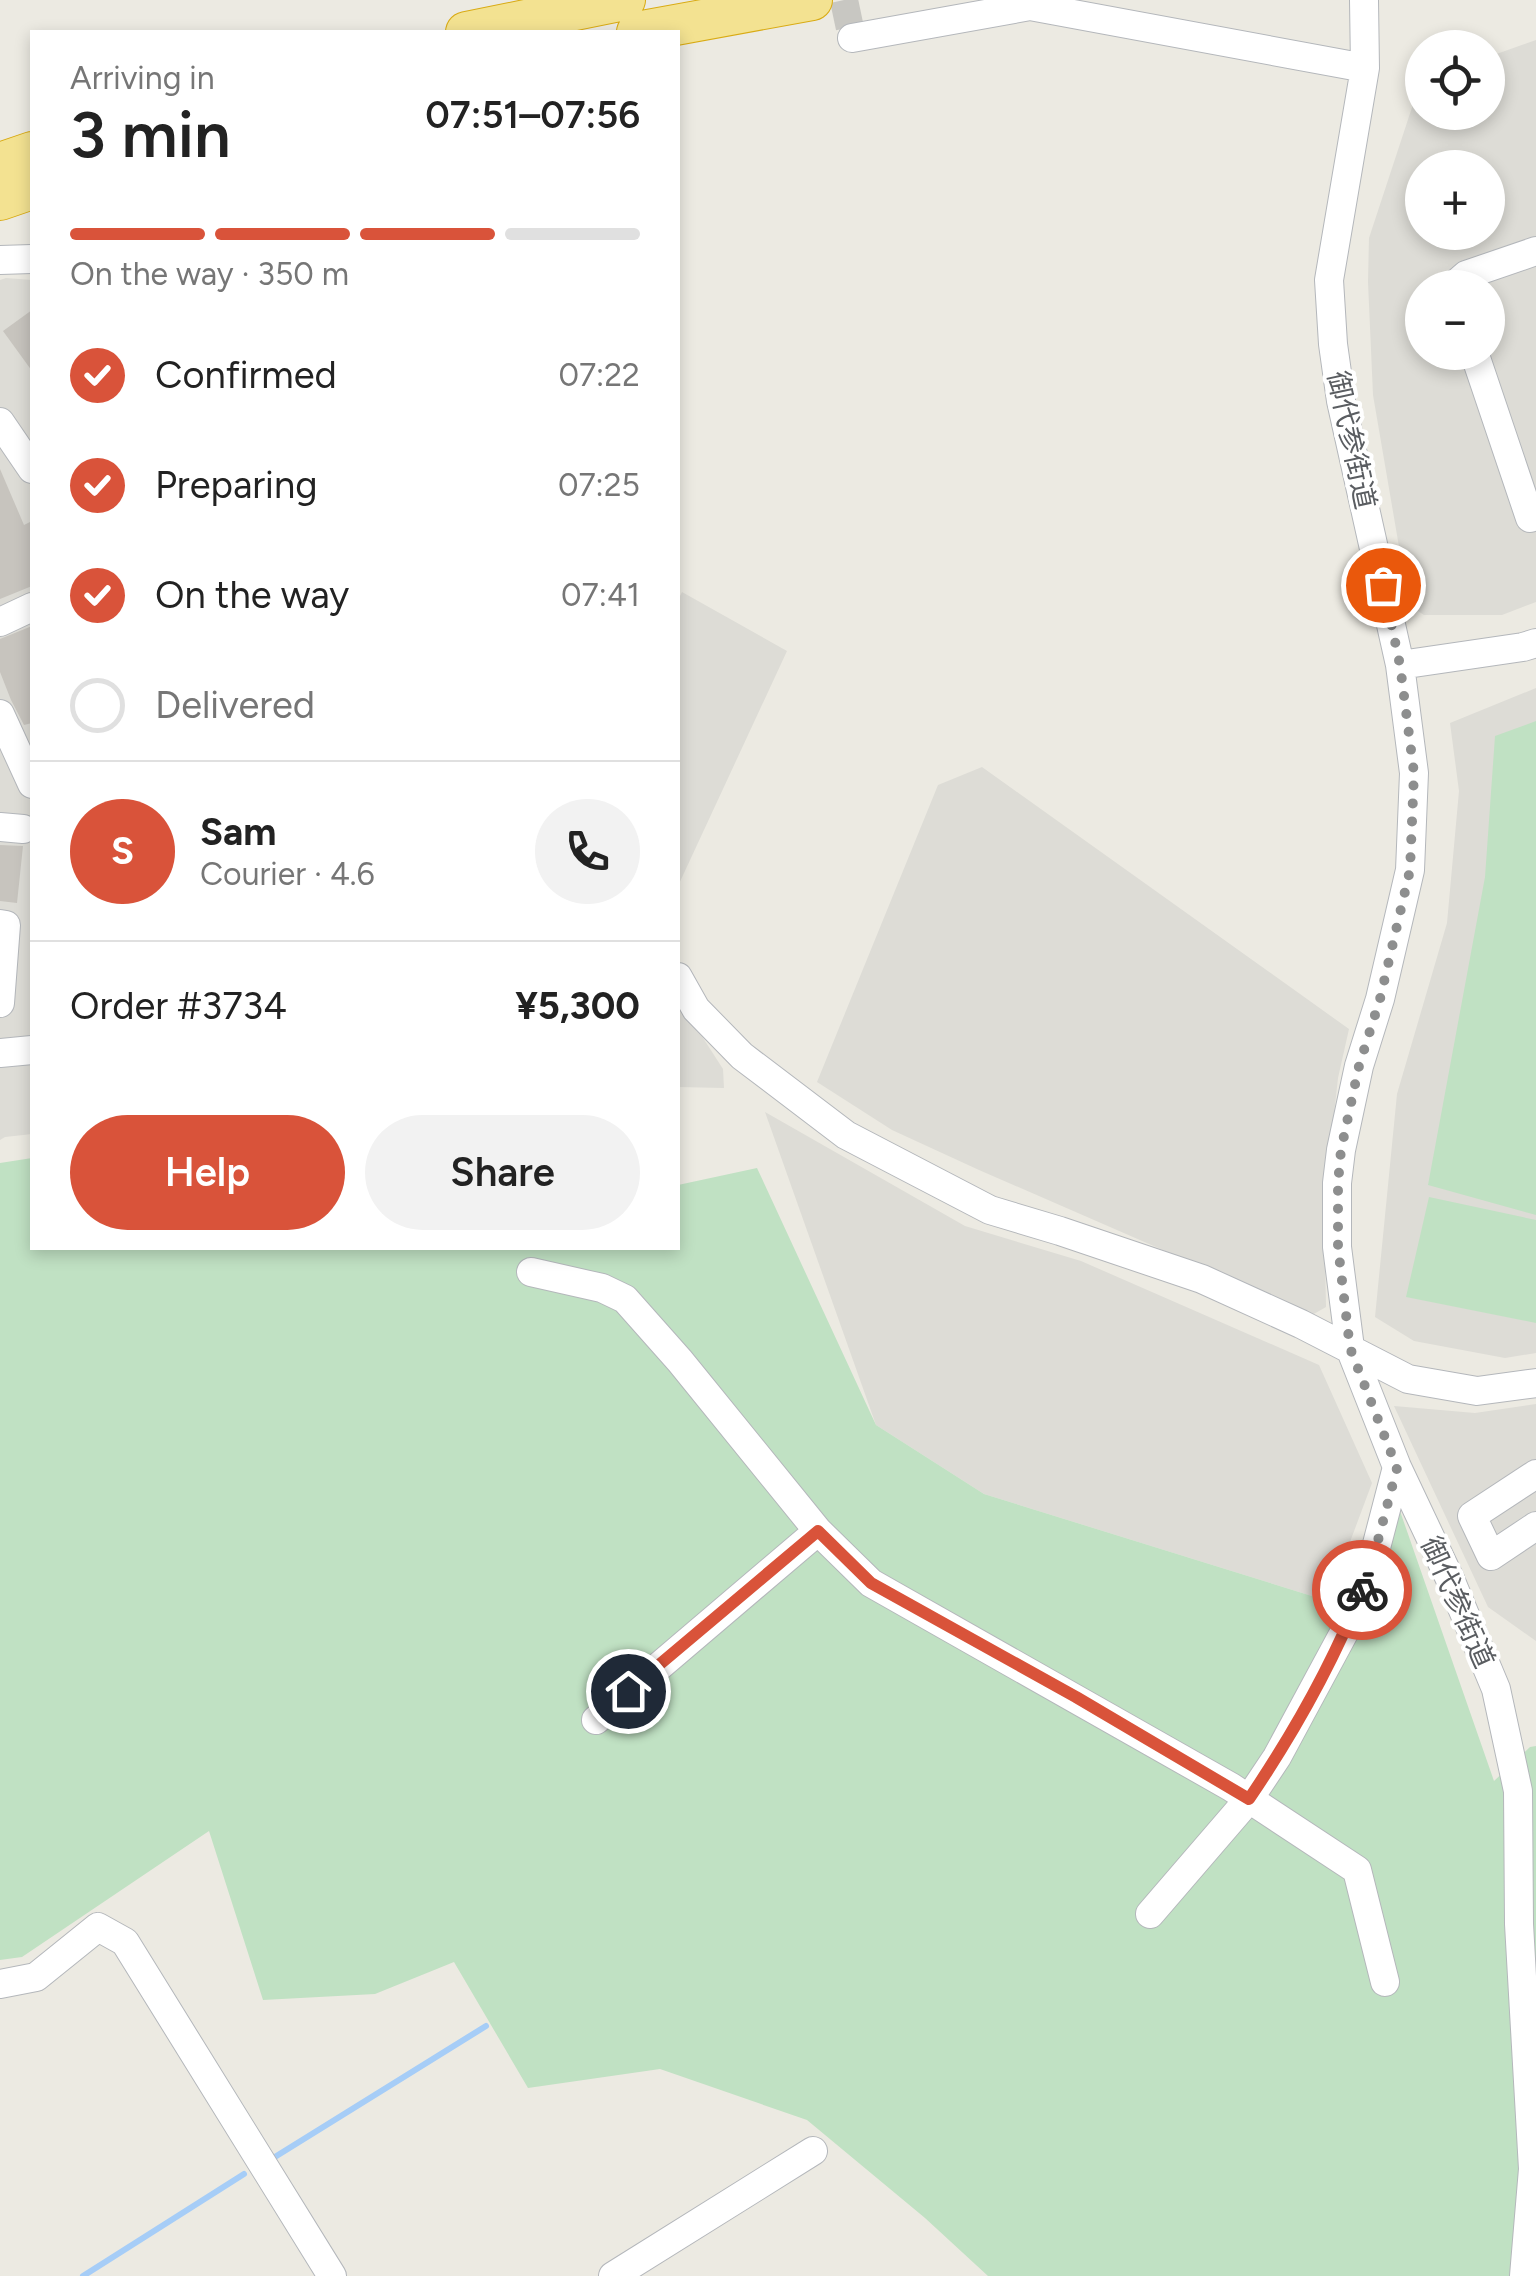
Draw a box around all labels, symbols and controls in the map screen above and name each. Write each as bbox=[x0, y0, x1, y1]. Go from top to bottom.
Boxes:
map controls bbox=[1405, 30, 1505, 370]
button: locate bbox=[1405, 30, 1505, 130]
text: Arriving in bbox=[70, 59, 215, 97]
text: 07:51–07:56 bbox=[425, 92, 640, 138]
text: 3 min bbox=[70, 95, 231, 173]
button: + bbox=[1405, 150, 1505, 250]
text: On the way · 350 m bbox=[70, 255, 349, 293]
button: − bbox=[1405, 270, 1505, 370]
icon: check bbox=[70, 348, 125, 403]
text: Confirmed bbox=[155, 352, 337, 398]
text: 07:22 bbox=[558, 356, 640, 394]
street label: 御代参街道 bbox=[1321, 368, 1383, 512]
icon: check bbox=[70, 458, 125, 513]
text: Preparing bbox=[155, 462, 317, 508]
text: 07:25 bbox=[558, 466, 640, 504]
pin bbox=[1341, 543, 1426, 628]
icon: bag bbox=[1356, 558, 1411, 613]
icon: check bbox=[70, 568, 125, 623]
text: On the way bbox=[155, 572, 349, 618]
text: 07:41 bbox=[561, 576, 640, 614]
text: Delivered bbox=[155, 682, 315, 728]
button: phone bbox=[535, 799, 640, 904]
text: Sam bbox=[200, 809, 276, 855]
text: S bbox=[111, 828, 134, 874]
text: Courier · 4.6 bbox=[200, 855, 375, 893]
text: Order #3734 bbox=[70, 983, 287, 1029]
text: ¥5,300 bbox=[515, 983, 640, 1029]
button: Help bbox=[70, 1115, 345, 1230]
button: Share bbox=[365, 1115, 640, 1230]
street label: 御代参街道 bbox=[1414, 1531, 1502, 1673]
courier bbox=[1312, 1540, 1412, 1640]
icon: bike bbox=[1335, 1563, 1390, 1618]
pin bbox=[586, 1649, 671, 1734]
icon: home bbox=[601, 1664, 656, 1719]

